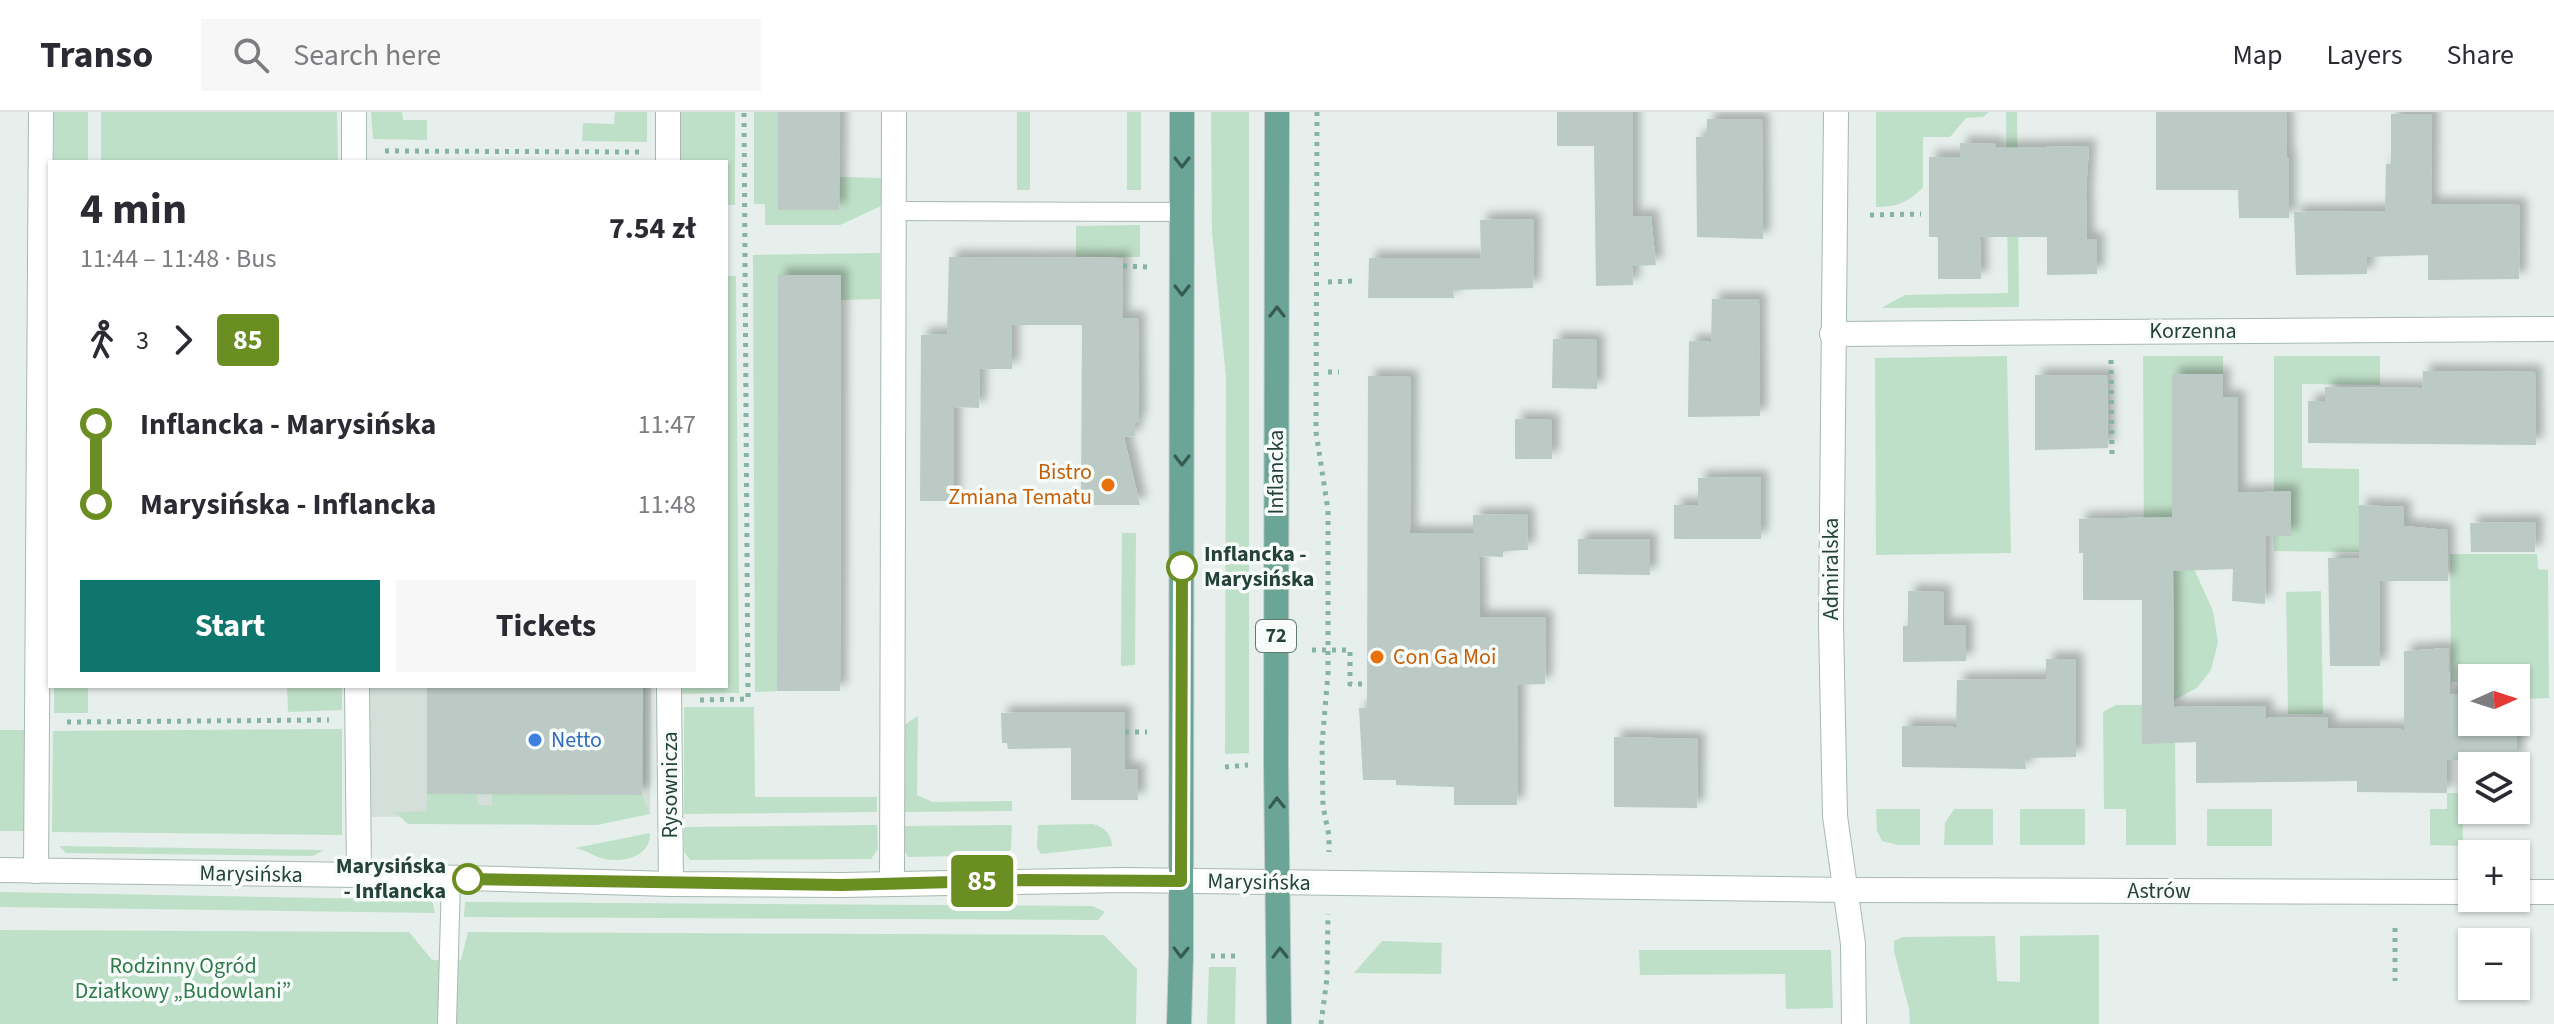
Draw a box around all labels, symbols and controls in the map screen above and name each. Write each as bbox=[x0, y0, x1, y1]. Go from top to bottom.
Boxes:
search box bbox=[201, 19, 761, 91]
text: Transo bbox=[40, 28, 153, 82]
icon: search bbox=[229, 33, 273, 77]
text: Search here bbox=[293, 34, 441, 77]
text: Map bbox=[2232, 35, 2282, 75]
text: Layers bbox=[2326, 35, 2402, 75]
text: Share bbox=[2446, 35, 2514, 75]
one-way arrow bbox=[1173, 156, 1191, 169]
text: 4 min bbox=[80, 178, 187, 241]
text: 7.54 zł bbox=[609, 207, 696, 250]
text: 11:44 – 11:48 · Bus bbox=[80, 240, 276, 277]
one-way arrow bbox=[1173, 284, 1191, 297]
one-way arrow bbox=[1268, 305, 1286, 318]
street label: Korzenna bbox=[2149, 315, 2237, 347]
icon: walk bbox=[80, 318, 124, 362]
icon: forward bbox=[161, 318, 205, 362]
text: 85 bbox=[233, 320, 263, 360]
text: 3 bbox=[136, 322, 149, 359]
text: Inflancka - Marysińska bbox=[140, 403, 436, 446]
text: 11:47 bbox=[638, 406, 696, 443]
street label: Inflancka bbox=[1260, 430, 1292, 514]
one-way arrow bbox=[1173, 454, 1191, 467]
place label: Bistro Zmiana Tematu bbox=[948, 456, 1092, 513]
marker: Bistro Zmiana Tematu bbox=[1099, 476, 1117, 494]
text: Marysińska - Inflancka bbox=[140, 483, 436, 526]
text: 11:48 bbox=[638, 486, 696, 523]
street label: Admiralska bbox=[1815, 518, 1847, 620]
place label: Inflancka - Marysińska bbox=[1204, 538, 1314, 595]
marker: Inflancka - Marysińska bbox=[1167, 552, 1197, 582]
button: Start bbox=[80, 580, 380, 672]
button: Tickets bbox=[396, 580, 696, 672]
road number: 72 bbox=[1256, 620, 1296, 652]
place label: Con Ga Moi bbox=[1393, 641, 1496, 673]
marker: Con Ga Moi bbox=[1368, 648, 1386, 666]
north arrow bbox=[2458, 664, 2530, 736]
map controls bbox=[2458, 664, 2530, 1000]
place label: Netto bbox=[551, 724, 602, 756]
marker: Netto bbox=[526, 731, 544, 749]
street label: Rysownicza bbox=[654, 731, 686, 839]
button: layers bbox=[2458, 752, 2530, 824]
one-way arrow bbox=[1268, 796, 1286, 809]
button: + bbox=[2458, 840, 2530, 912]
place label: Marysińska - Inflancka bbox=[336, 850, 446, 907]
line badge: 85 bbox=[946, 855, 1018, 907]
street label: Marysińska bbox=[199, 857, 303, 891]
text: 85 bbox=[967, 861, 997, 901]
marker: Marysińska - Inflancka bbox=[453, 864, 483, 894]
street label: Marysińska bbox=[1207, 865, 1311, 899]
street label: Astrów bbox=[2127, 875, 2191, 907]
button: − bbox=[2458, 928, 2530, 1000]
one-way arrow bbox=[1172, 946, 1190, 959]
one-way arrow bbox=[1271, 946, 1289, 959]
park label: Rodzinny Ogród Działkowy „Budowlani” bbox=[75, 950, 291, 1007]

